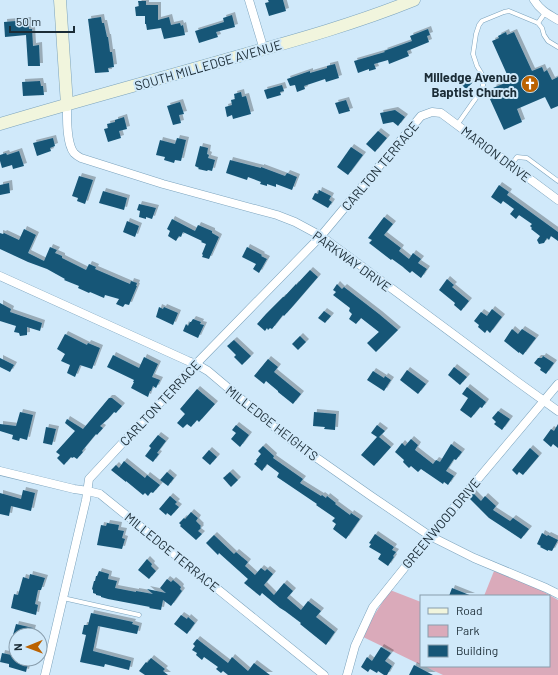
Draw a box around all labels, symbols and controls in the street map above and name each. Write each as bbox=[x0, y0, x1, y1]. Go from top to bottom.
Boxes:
scale bar bbox=[10, 8, 74, 34]
text: 50 m bbox=[16, 14, 41, 28]
street label: SOUTH MILLEDGE AVENUE bbox=[133, 36, 283, 94]
place label: Milledge Avenue Baptist Church bbox=[424, 69, 517, 100]
church icon: Milledge Avenue Baptist Church bbox=[520, 74, 540, 94]
street label: CARLTON TERRACE bbox=[338, 118, 422, 214]
street label: MARION DRIVE bbox=[458, 123, 534, 185]
street label: PARKWAY DRIVE bbox=[310, 227, 394, 295]
street label: CARLTON TERRACE bbox=[116, 357, 204, 449]
street label: MILLEDGE HEIGHTS bbox=[223, 382, 321, 464]
street label: GREENWOOD DRIVE bbox=[399, 474, 484, 571]
street label: MILLEDGE TERRACE bbox=[122, 509, 223, 595]
legend bbox=[420, 595, 550, 667]
text: Road bbox=[456, 603, 483, 617]
text: Park bbox=[456, 623, 480, 637]
north arrow bbox=[8, 627, 48, 667]
text: N bbox=[11, 643, 24, 651]
text: Building bbox=[456, 643, 498, 657]

